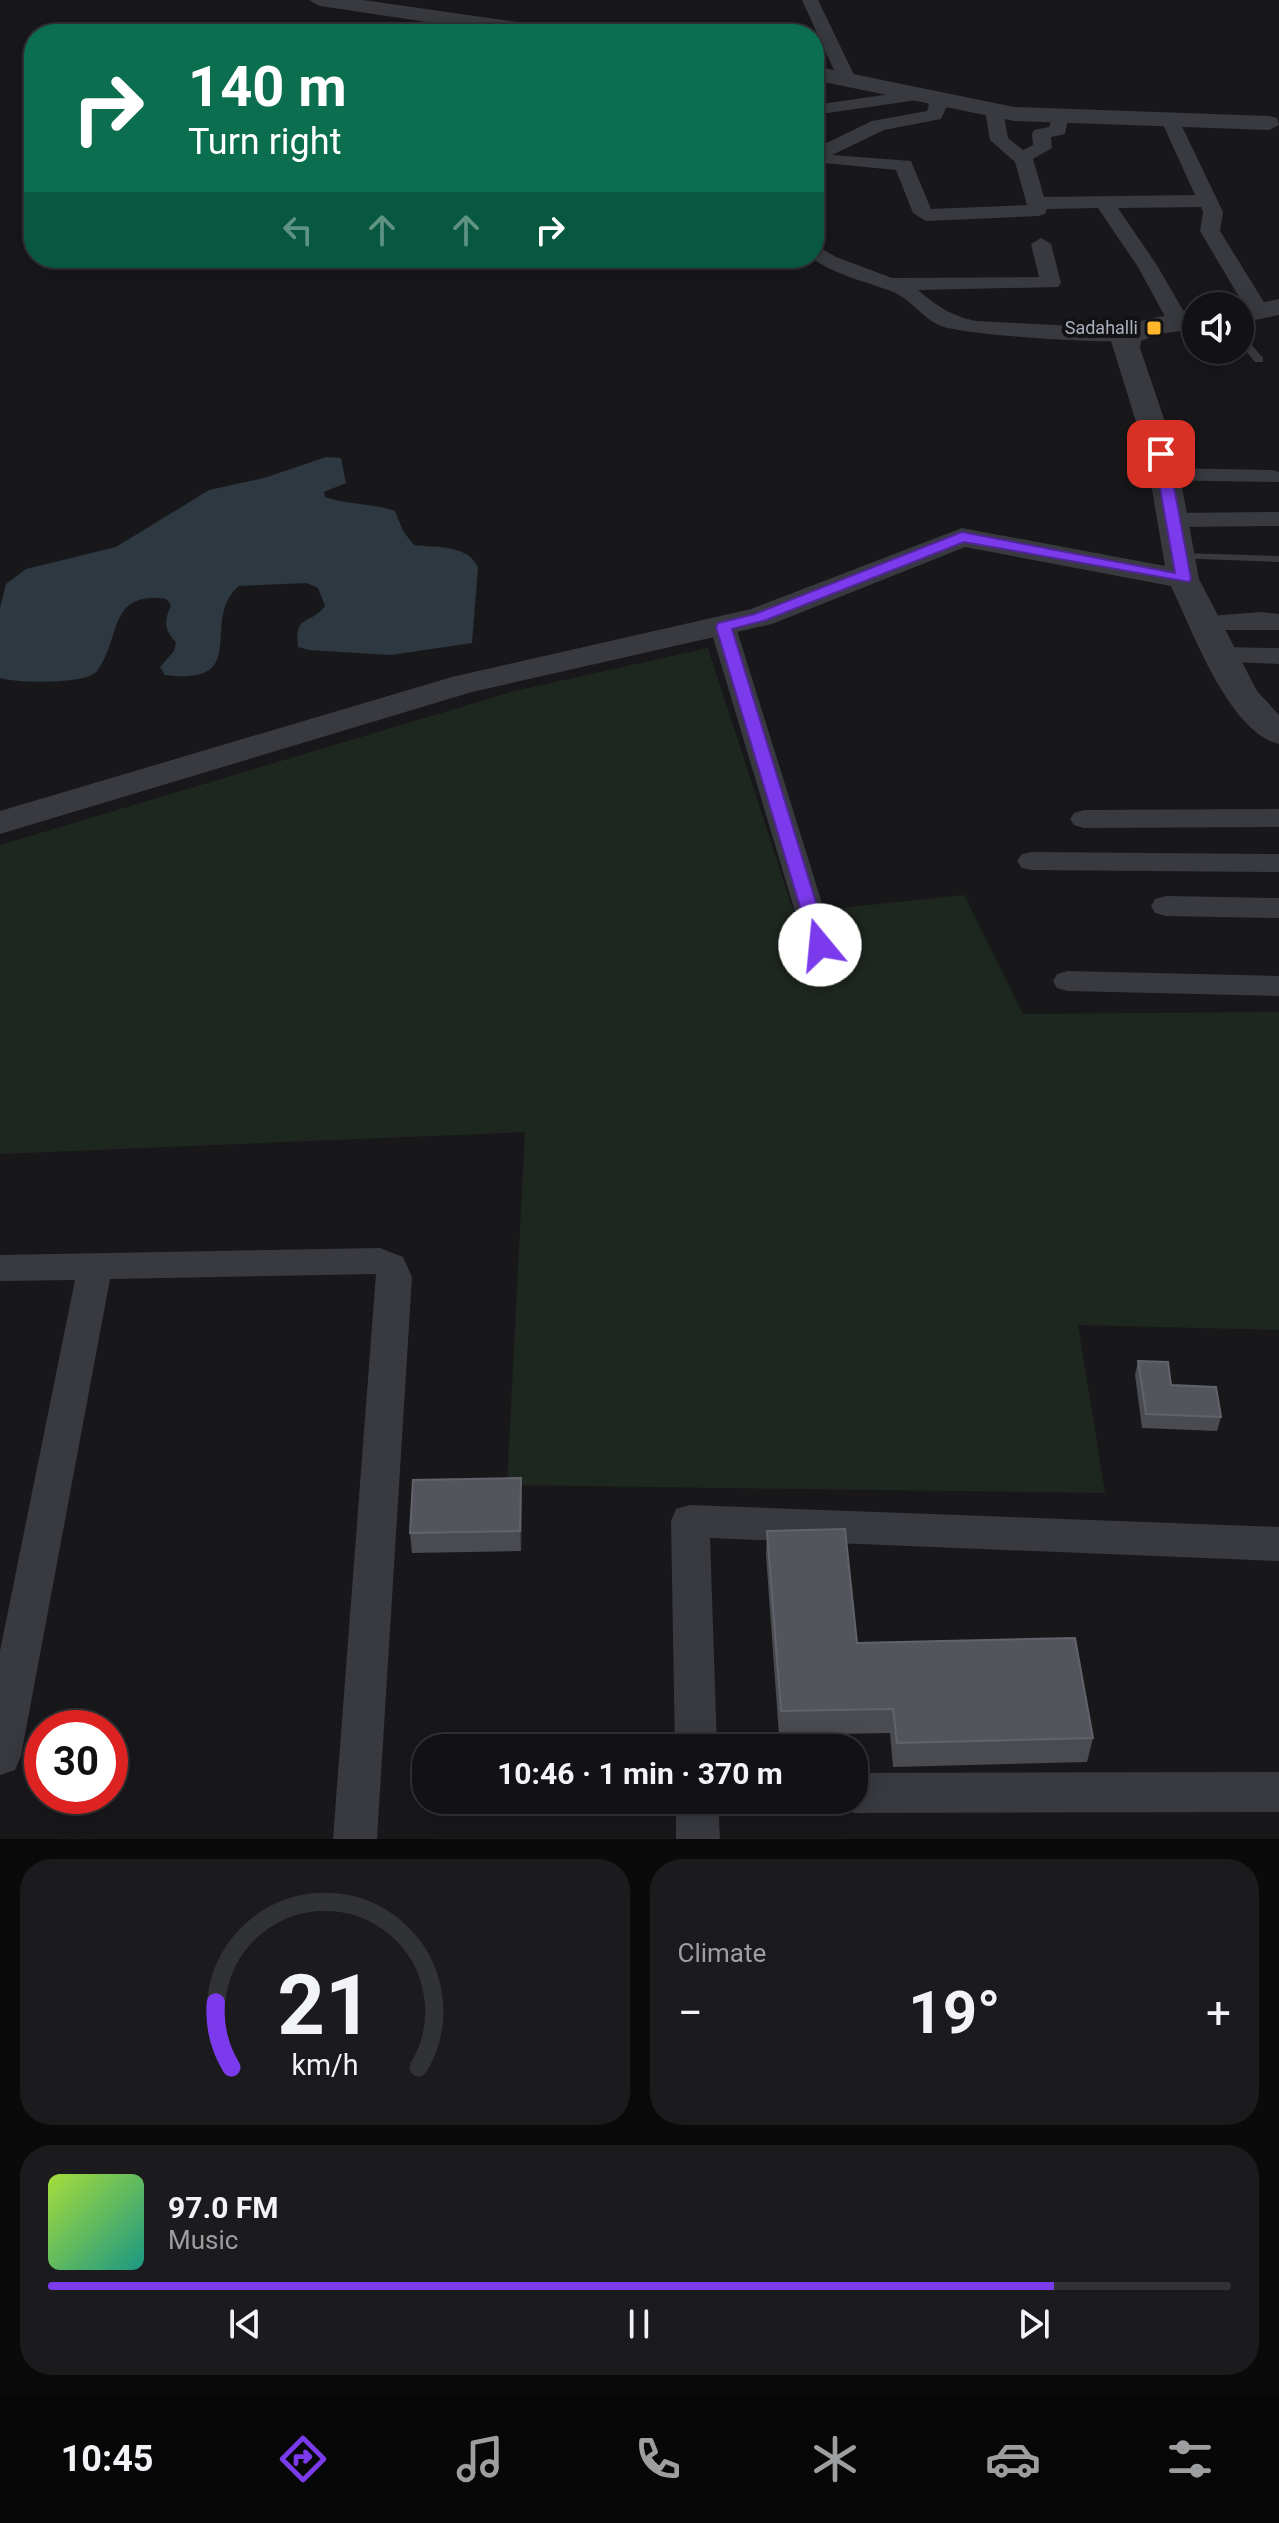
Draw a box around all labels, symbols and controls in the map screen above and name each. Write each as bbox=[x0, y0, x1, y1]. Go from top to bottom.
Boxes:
text: 140 m bbox=[188, 54, 347, 120]
icon: right bbox=[56, 56, 160, 160]
text: Turn right bbox=[188, 121, 341, 163]
icon: left bbox=[276, 208, 320, 252]
icon: ahead bbox=[360, 208, 404, 252]
icon: ahead bbox=[444, 208, 488, 252]
icon: right bbox=[528, 208, 572, 252]
map controls bbox=[1182, 292, 1254, 364]
button: sound bbox=[1182, 292, 1254, 364]
place label: Sadahalli bbox=[1065, 317, 1138, 338]
marker: Sadahalli bbox=[1145, 319, 1163, 337]
pin bbox=[1127, 420, 1195, 488]
icon: arrive bbox=[1139, 432, 1183, 476]
position arrow bbox=[778, 903, 862, 987]
speed limit sign: 30 bbox=[24, 1710, 128, 1814]
text: 10:46 · 1 min · 370 m bbox=[497, 1756, 783, 1791]
text: Climate bbox=[678, 1938, 766, 1968]
text: 21 bbox=[277, 1957, 372, 2054]
text: 19° bbox=[908, 1977, 1000, 2048]
text: − bbox=[678, 1987, 703, 2039]
text: + bbox=[1206, 1987, 1231, 2039]
text: km/h bbox=[291, 2048, 358, 2082]
text: 97.0 FM bbox=[168, 2190, 279, 2225]
text: Music bbox=[168, 2225, 238, 2255]
icon: previous bbox=[223, 2302, 267, 2346]
icon: pause bbox=[617, 2302, 661, 2346]
icon: next bbox=[1012, 2302, 1056, 2346]
icon: directions bbox=[275, 2431, 331, 2487]
icon: music bbox=[452, 2431, 508, 2487]
icon: phone bbox=[630, 2431, 686, 2487]
icon: climate bbox=[807, 2431, 863, 2487]
icon: car bbox=[985, 2431, 1041, 2487]
icon: filters bbox=[1162, 2431, 1218, 2487]
text: 10:45 bbox=[61, 2438, 153, 2480]

